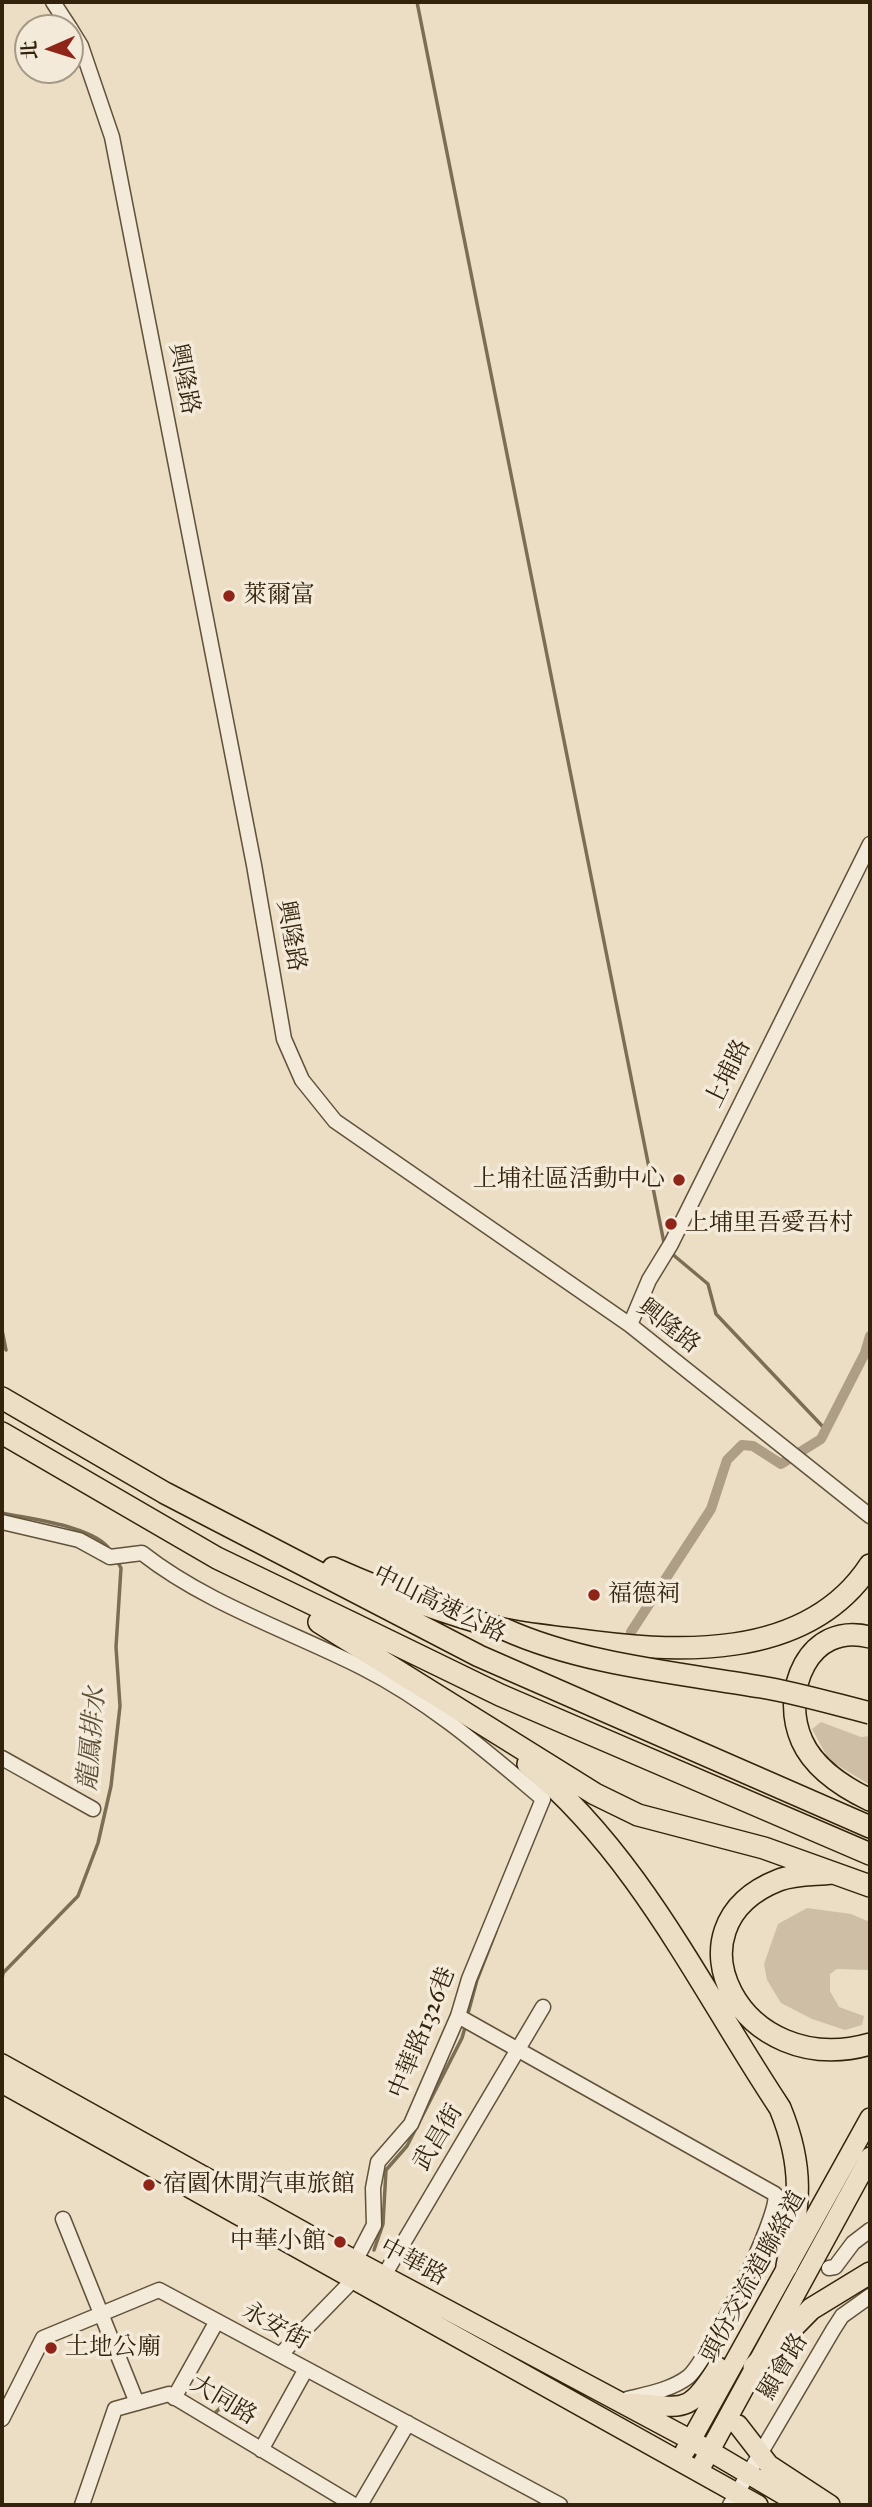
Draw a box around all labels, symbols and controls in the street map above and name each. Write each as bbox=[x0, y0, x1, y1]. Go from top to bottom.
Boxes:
north arrow bbox=[14, 14, 84, 84]
text: 北 bbox=[18, 40, 42, 60]
street label: 興隆路 bbox=[162, 341, 204, 417]
place label: 萊爾富 bbox=[243, 582, 315, 610]
marker: 萊爾富 bbox=[221, 588, 237, 604]
street label: 興隆路 bbox=[270, 898, 310, 974]
street label: 上埔路 bbox=[700, 1035, 758, 1113]
place label: 上埔社區活動中心 bbox=[473, 1166, 665, 1194]
marker: 上埔社區活動中心 bbox=[671, 1172, 687, 1188]
place label: 上埔里吾愛吾村 bbox=[685, 1210, 853, 1238]
marker: 上埔里吾愛吾村 bbox=[663, 1216, 679, 1232]
street label: 興隆路 bbox=[631, 1293, 705, 1361]
street label: 中山高速公路 bbox=[368, 1560, 510, 1650]
place label: 福德祠 bbox=[608, 1581, 680, 1609]
marker: 福德祠 bbox=[586, 1587, 602, 1603]
water label: 龍鳳排水 bbox=[73, 1686, 113, 1792]
street label: 中華路1326巷 bbox=[384, 1963, 462, 2103]
street label: 武昌街 bbox=[408, 2100, 470, 2176]
place label: 宿園休閒汽車旅館 bbox=[163, 2171, 355, 2199]
marker: 宿園休閒汽車旅館 bbox=[141, 2177, 157, 2193]
street label: 頭份交流道聯絡道 bbox=[695, 2186, 813, 2368]
place label: 中華小館 bbox=[230, 2228, 326, 2256]
street label: 中華路 bbox=[374, 2233, 452, 2293]
marker: 中華小館 bbox=[332, 2234, 348, 2250]
street label: 永安街 bbox=[236, 2297, 314, 2357]
street label: 顯會路 bbox=[753, 2329, 815, 2405]
place label: 土地公廟 bbox=[65, 2334, 161, 2362]
marker: 土地公廟 bbox=[43, 2340, 59, 2356]
street label: 大同路 bbox=[185, 2370, 261, 2432]

